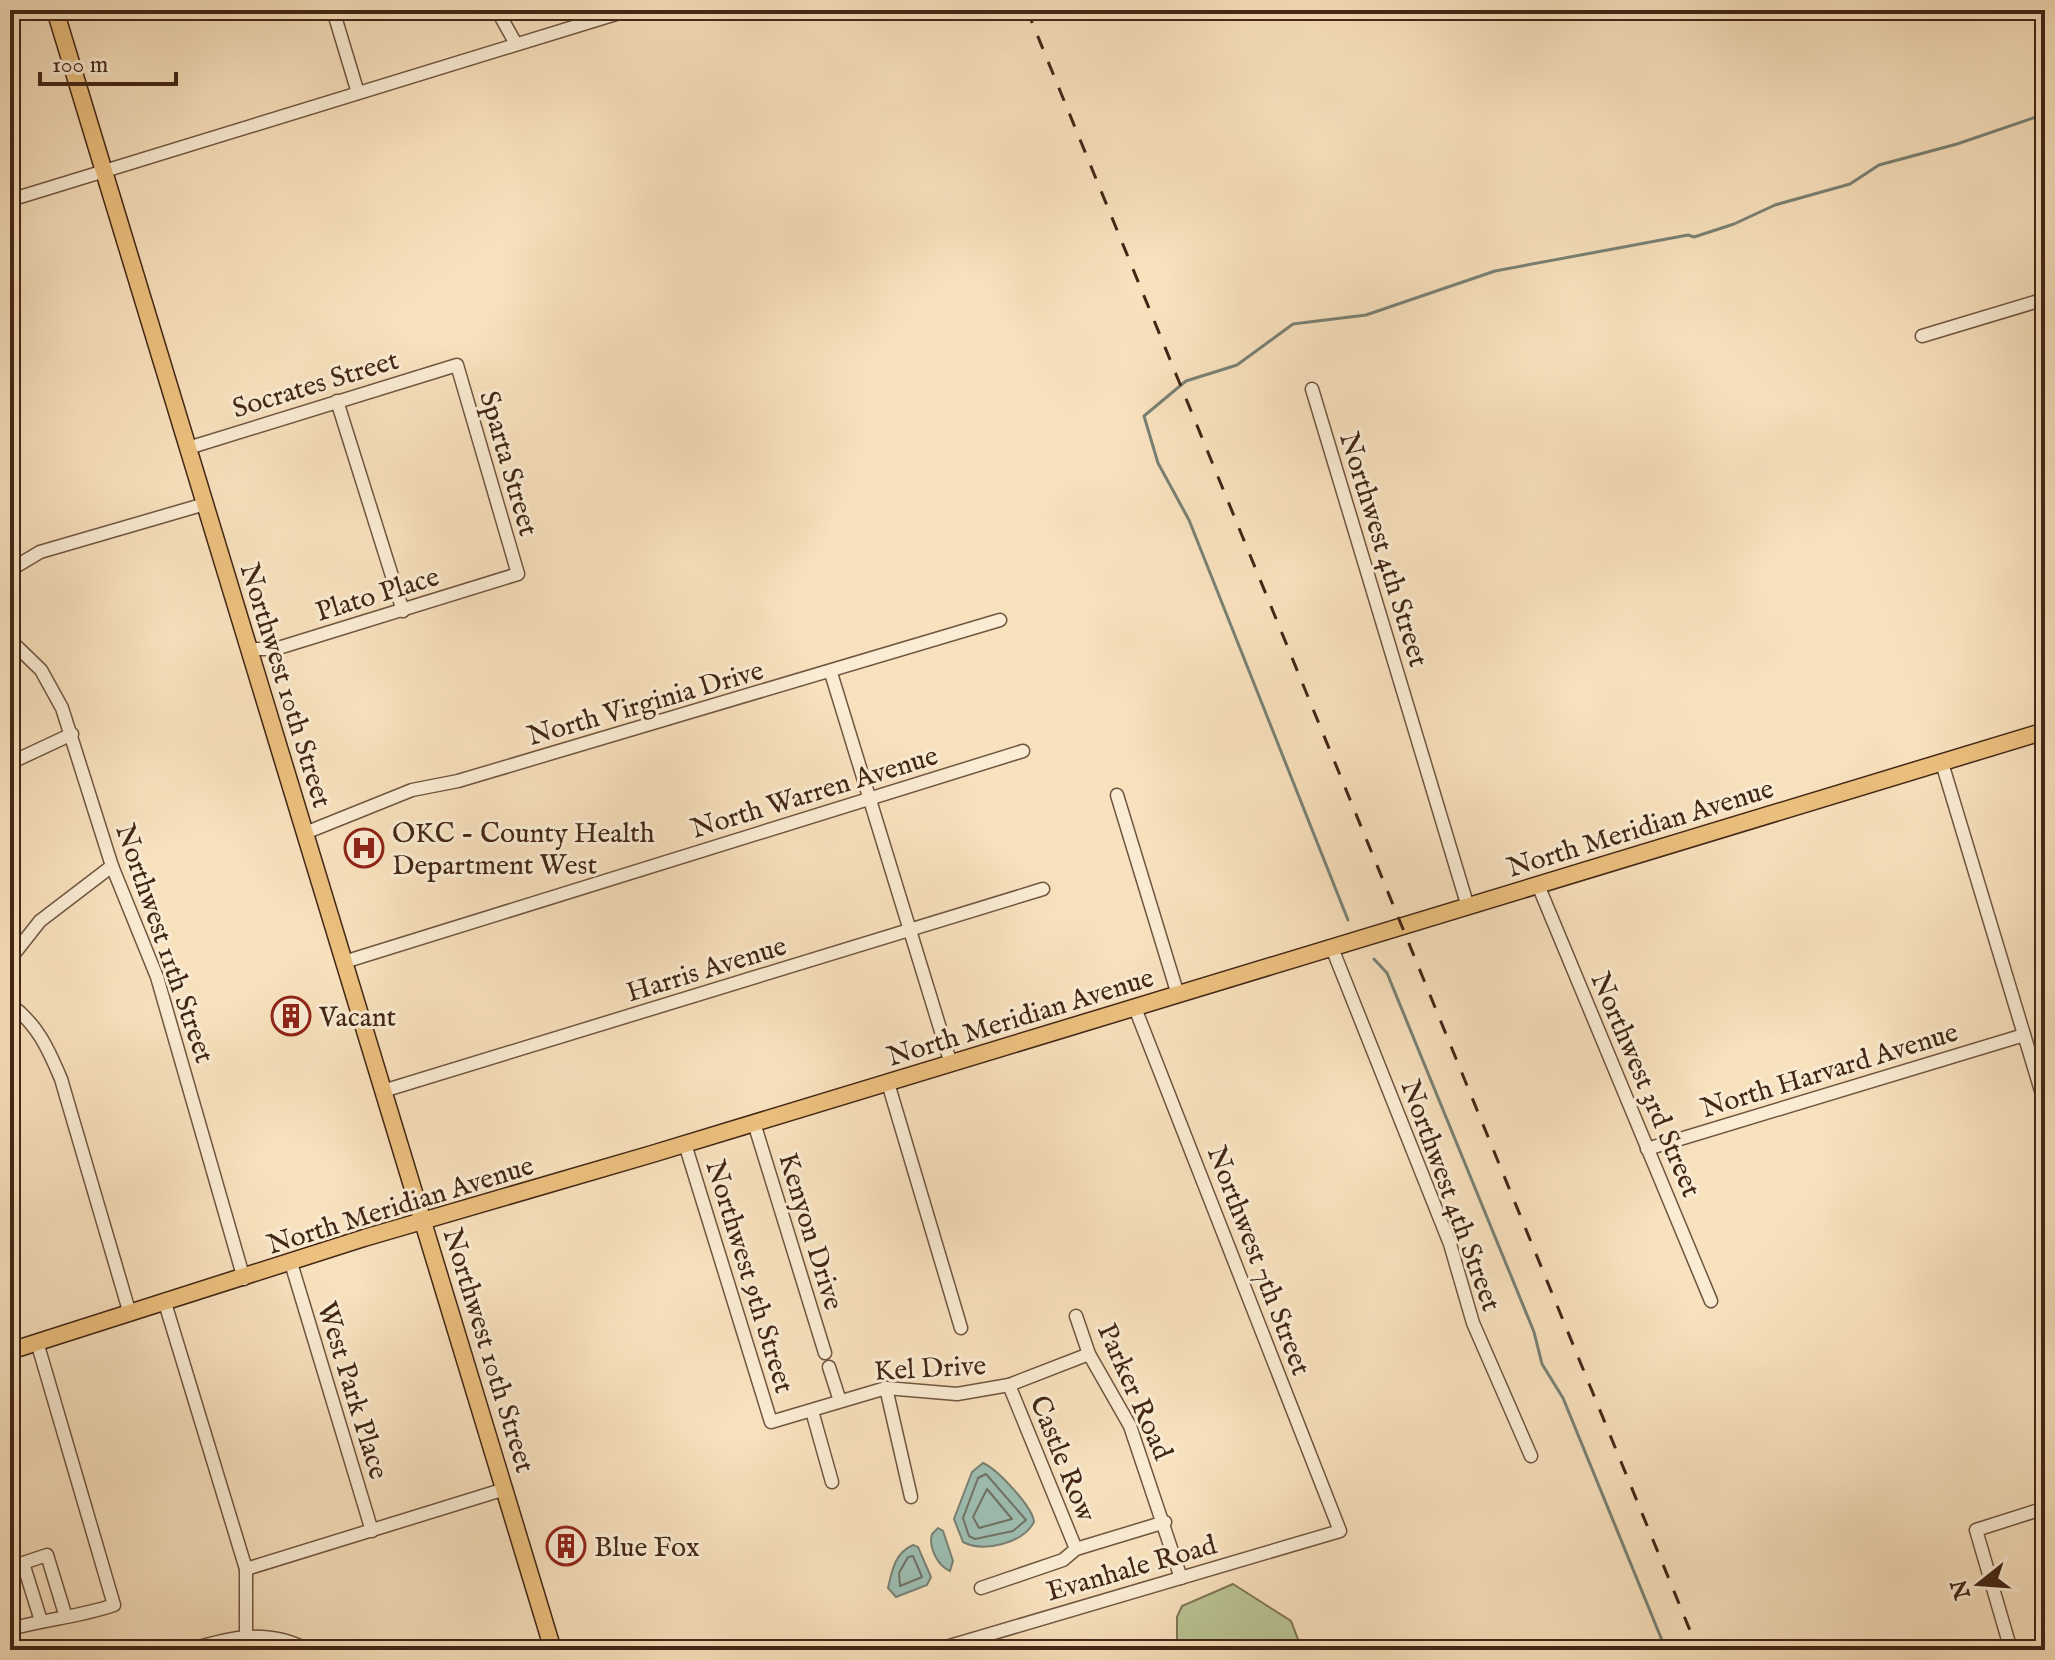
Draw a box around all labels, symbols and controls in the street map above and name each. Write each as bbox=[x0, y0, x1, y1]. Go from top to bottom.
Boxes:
scale bar bbox=[40, 36, 176, 86]
text: 100 m bbox=[52, 50, 108, 81]
street label: Socrates Street bbox=[228, 343, 403, 427]
street label: Sparta Street bbox=[470, 387, 545, 541]
street label: Northwest 4th Street bbox=[1330, 428, 1435, 672]
street label: Northwest 10th Street bbox=[231, 559, 339, 813]
street label: Plato Place bbox=[312, 560, 444, 631]
street label: North Virginia Drive bbox=[524, 654, 768, 755]
street label: North Warren Avenue bbox=[687, 739, 943, 848]
street label: North Meridian Avenue bbox=[1503, 772, 1778, 887]
place label: OKC - County Health Department West bbox=[392, 817, 655, 884]
street label: Northwest 11th Street bbox=[106, 820, 221, 1068]
hospital icon: OKC - County Health Department West bbox=[343, 827, 385, 869]
street label: Harris Avenue bbox=[622, 929, 791, 1011]
street label: North Meridian Avenue bbox=[883, 961, 1158, 1076]
street label: Northwest 3rd Street bbox=[1582, 967, 1708, 1203]
building icon: Vacant bbox=[270, 995, 312, 1037]
place label: Vacant bbox=[318, 1001, 397, 1036]
street label: North Harvard Avenue bbox=[1697, 1016, 1963, 1127]
street label: Northwest 4th Street bbox=[1392, 1075, 1508, 1317]
street label: Northwest 7th Street bbox=[1198, 1141, 1318, 1381]
street label: North Meridian Avenue bbox=[263, 1149, 538, 1264]
street label: Kenyon Drive bbox=[769, 1149, 850, 1315]
street label: Northwest 9th Street bbox=[697, 1156, 801, 1398]
street label: Northwest 10th Street bbox=[434, 1224, 542, 1478]
street label: West Park Place bbox=[308, 1298, 395, 1484]
street label: Parker Road bbox=[1088, 1318, 1179, 1466]
street label: Kel Drive bbox=[873, 1349, 987, 1390]
street label: Castle Row bbox=[1021, 1391, 1103, 1527]
building icon: Blue Fox bbox=[545, 1525, 587, 1567]
street label: Evanhale Road bbox=[1043, 1528, 1221, 1610]
place label: Blue Fox bbox=[594, 1531, 700, 1566]
north arrow bbox=[1939, 1544, 2019, 1624]
text: N bbox=[1946, 1576, 1978, 1603]

